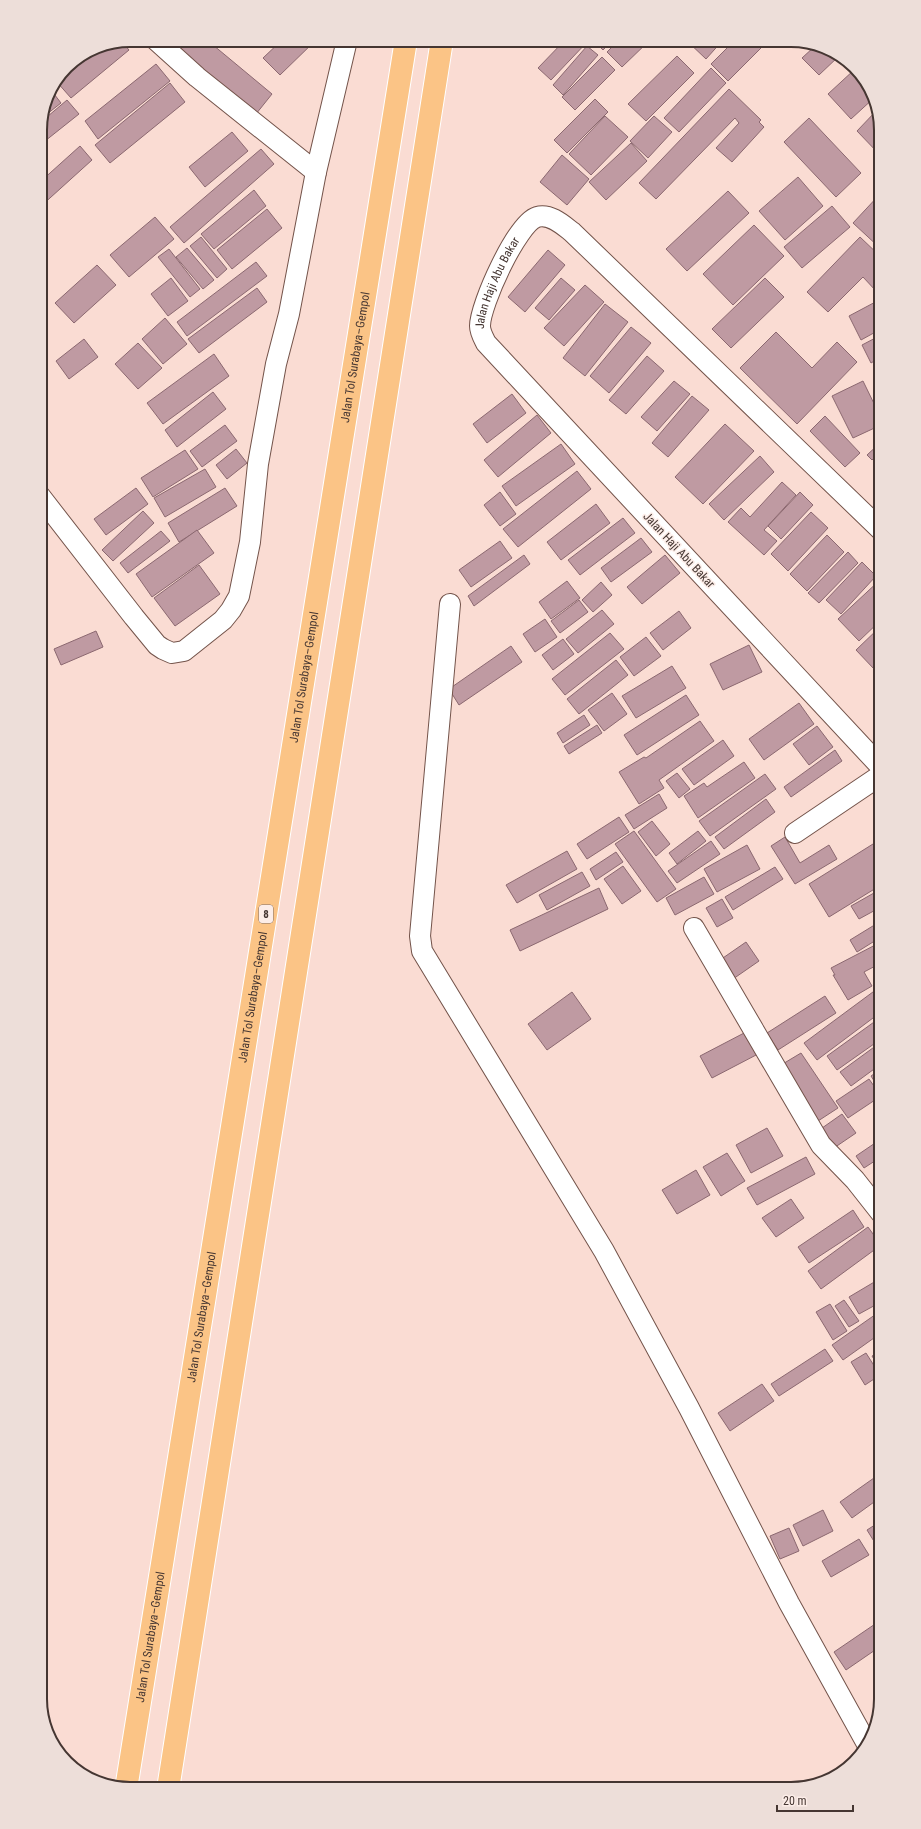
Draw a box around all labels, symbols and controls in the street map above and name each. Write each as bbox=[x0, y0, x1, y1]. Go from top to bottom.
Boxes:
street label: Jalan Haji Abu Bakar bbox=[473, 234, 523, 329]
street label: Jalan Tol Surabaya–Gempol bbox=[338, 291, 373, 424]
street label: Jalan Haji Abu Bakar bbox=[640, 509, 718, 591]
street label: Jalan Tol Surabaya–Gempol bbox=[287, 611, 321, 744]
road number: 8 bbox=[259, 905, 273, 923]
street label: Jalan Tol Surabaya–Gempol bbox=[235, 931, 270, 1064]
street label: Jalan Tol Surabaya–Gempol bbox=[184, 1250, 219, 1384]
street label: Jalan Tol Surabaya–Gempol bbox=[133, 1570, 168, 1703]
scale bar bbox=[777, 1787, 853, 1813]
text: 20 m bbox=[783, 1794, 807, 1808]

